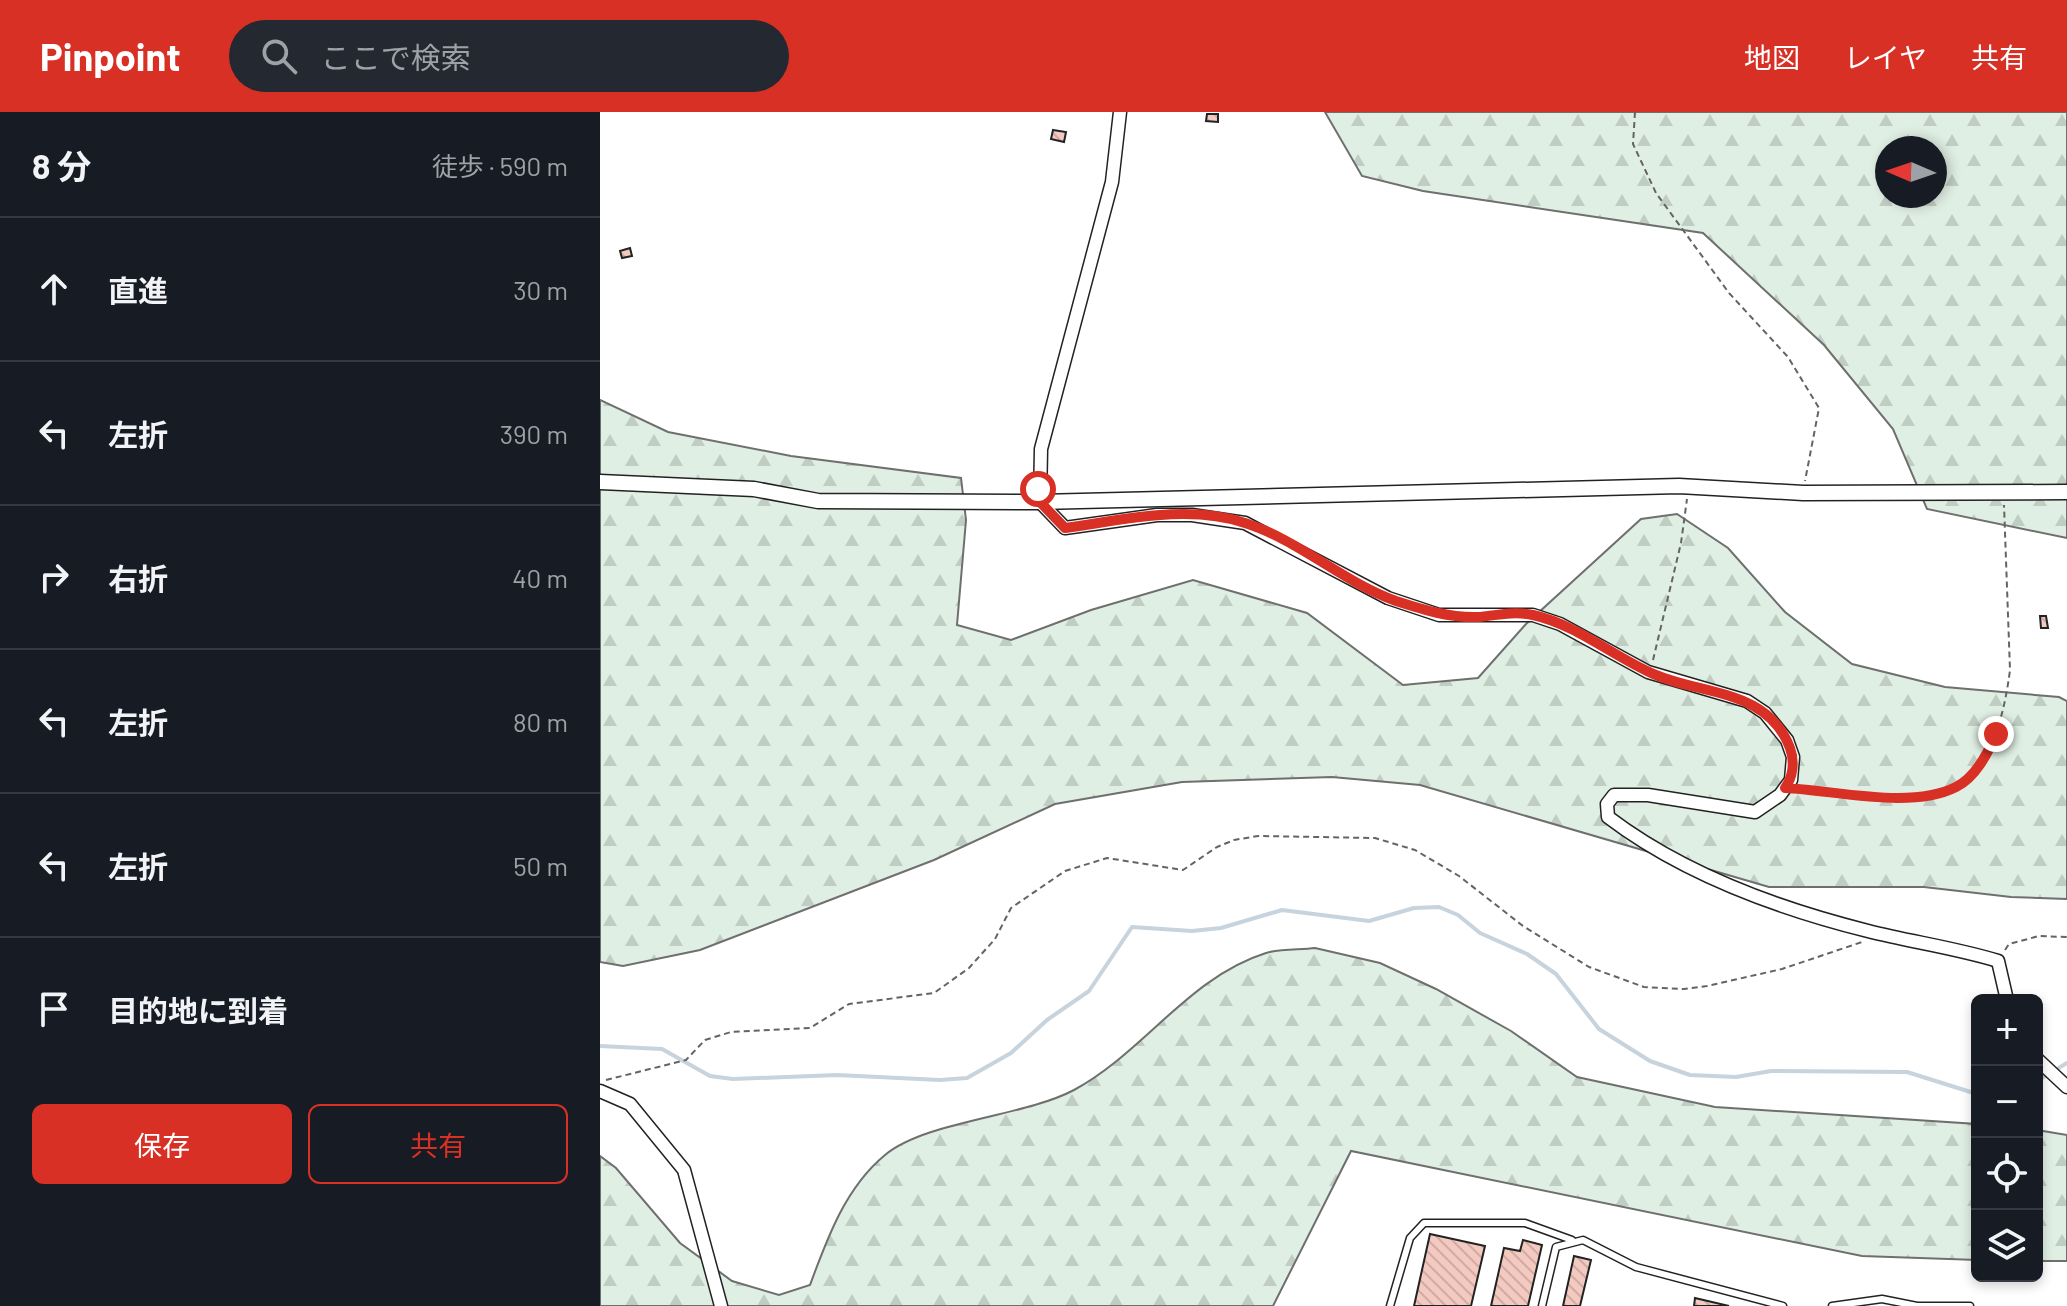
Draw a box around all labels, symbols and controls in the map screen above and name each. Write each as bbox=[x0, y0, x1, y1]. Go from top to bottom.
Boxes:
search box bbox=[229, 20, 789, 92]
text: Pinpoint bbox=[40, 33, 181, 79]
icon: search bbox=[257, 34, 301, 78]
text: ここで検索 bbox=[321, 39, 471, 75]
text: 地図 bbox=[1744, 40, 1800, 74]
text: レイヤ bbox=[1844, 40, 1927, 74]
text: 共有 bbox=[1971, 40, 2027, 74]
north arrow bbox=[1875, 136, 1947, 208]
text: 8 分 bbox=[32, 145, 91, 186]
text: 徒歩 · 590 m bbox=[432, 150, 568, 181]
icon: ahead bbox=[32, 267, 76, 311]
text: 直進 bbox=[108, 272, 168, 308]
text: 30 m bbox=[513, 274, 568, 305]
icon: left bbox=[32, 411, 76, 455]
text: 左折 bbox=[108, 416, 168, 452]
text: 390 m bbox=[500, 418, 568, 449]
route start bbox=[1020, 471, 1056, 507]
icon: right bbox=[32, 555, 76, 599]
text: 右折 bbox=[108, 560, 168, 596]
text: 40 m bbox=[512, 562, 568, 593]
icon: left bbox=[32, 699, 76, 743]
text: 左折 bbox=[108, 704, 168, 740]
text: 80 m bbox=[513, 706, 568, 737]
route end bbox=[1978, 716, 2014, 752]
icon: left bbox=[32, 843, 76, 887]
text: 左折 bbox=[108, 848, 168, 884]
text: 50 m bbox=[513, 850, 568, 881]
icon: arrive bbox=[32, 987, 76, 1031]
text: 目的地に到着 bbox=[108, 992, 288, 1028]
map controls bbox=[1971, 994, 2043, 1282]
button: + bbox=[1971, 994, 2043, 1066]
button: − bbox=[1971, 1066, 2043, 1138]
button: 保存 bbox=[32, 1104, 292, 1184]
button: 共有 bbox=[308, 1104, 568, 1184]
button: locate bbox=[1971, 1138, 2043, 1210]
button: layers bbox=[1971, 1210, 2043, 1282]

